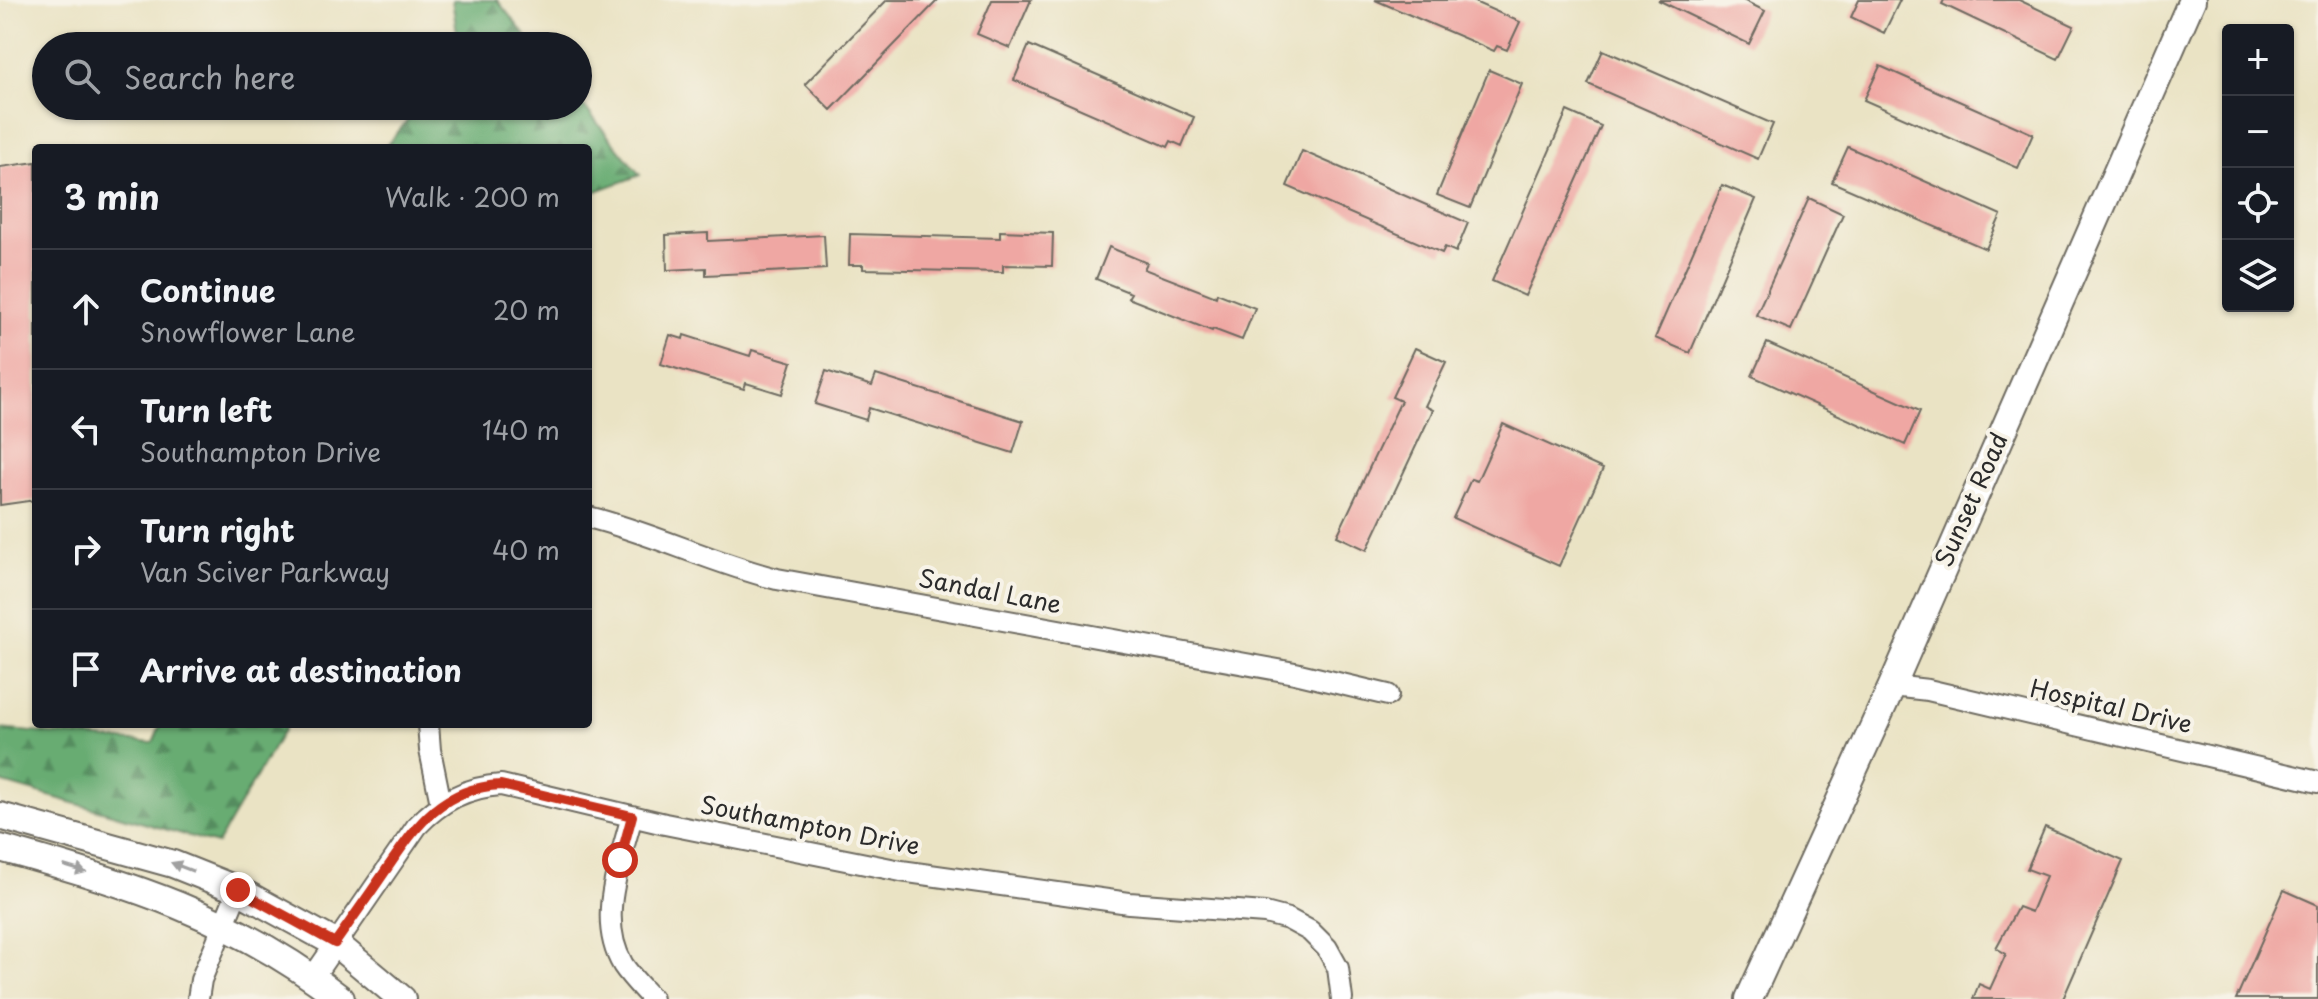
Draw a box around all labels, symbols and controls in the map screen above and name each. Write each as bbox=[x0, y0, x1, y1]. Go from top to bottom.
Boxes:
map controls bbox=[2222, 24, 2294, 312]
button: + bbox=[2222, 24, 2294, 96]
search box bbox=[32, 32, 592, 120]
icon: search bbox=[60, 54, 104, 98]
text: Search here bbox=[124, 54, 296, 99]
button: − bbox=[2222, 96, 2294, 168]
button: locate bbox=[2222, 168, 2294, 240]
text: 3 min bbox=[64, 170, 160, 222]
text: Walk · 200 m bbox=[385, 177, 560, 216]
button: layers bbox=[2222, 240, 2294, 312]
text: Continue bbox=[140, 267, 275, 312]
icon: ahead bbox=[64, 287, 108, 331]
text: 20 m bbox=[493, 290, 560, 329]
text: Snowflower Lane bbox=[140, 312, 356, 351]
text: Turn left bbox=[140, 387, 272, 432]
icon: left bbox=[64, 407, 108, 451]
text: 140 m bbox=[482, 410, 560, 449]
street label: Sunset Road bbox=[1925, 426, 2016, 572]
text: Southampton Drive bbox=[140, 432, 381, 471]
text: Turn right bbox=[140, 507, 295, 552]
icon: right bbox=[64, 527, 108, 571]
text: 40 m bbox=[492, 530, 560, 569]
text: Van Sciver Parkway bbox=[140, 552, 390, 591]
street label: Sandal Lane bbox=[916, 559, 1065, 622]
icon: arrive bbox=[64, 647, 108, 691]
text: Arrive at destination bbox=[140, 647, 462, 692]
street label: Hospital Drive bbox=[2027, 669, 2196, 741]
street label: Southampton Drive bbox=[698, 785, 923, 863]
route start bbox=[602, 842, 638, 878]
one-way arrow bbox=[170, 860, 194, 873]
one-way arrow bbox=[63, 863, 87, 876]
route end bbox=[220, 872, 256, 908]

